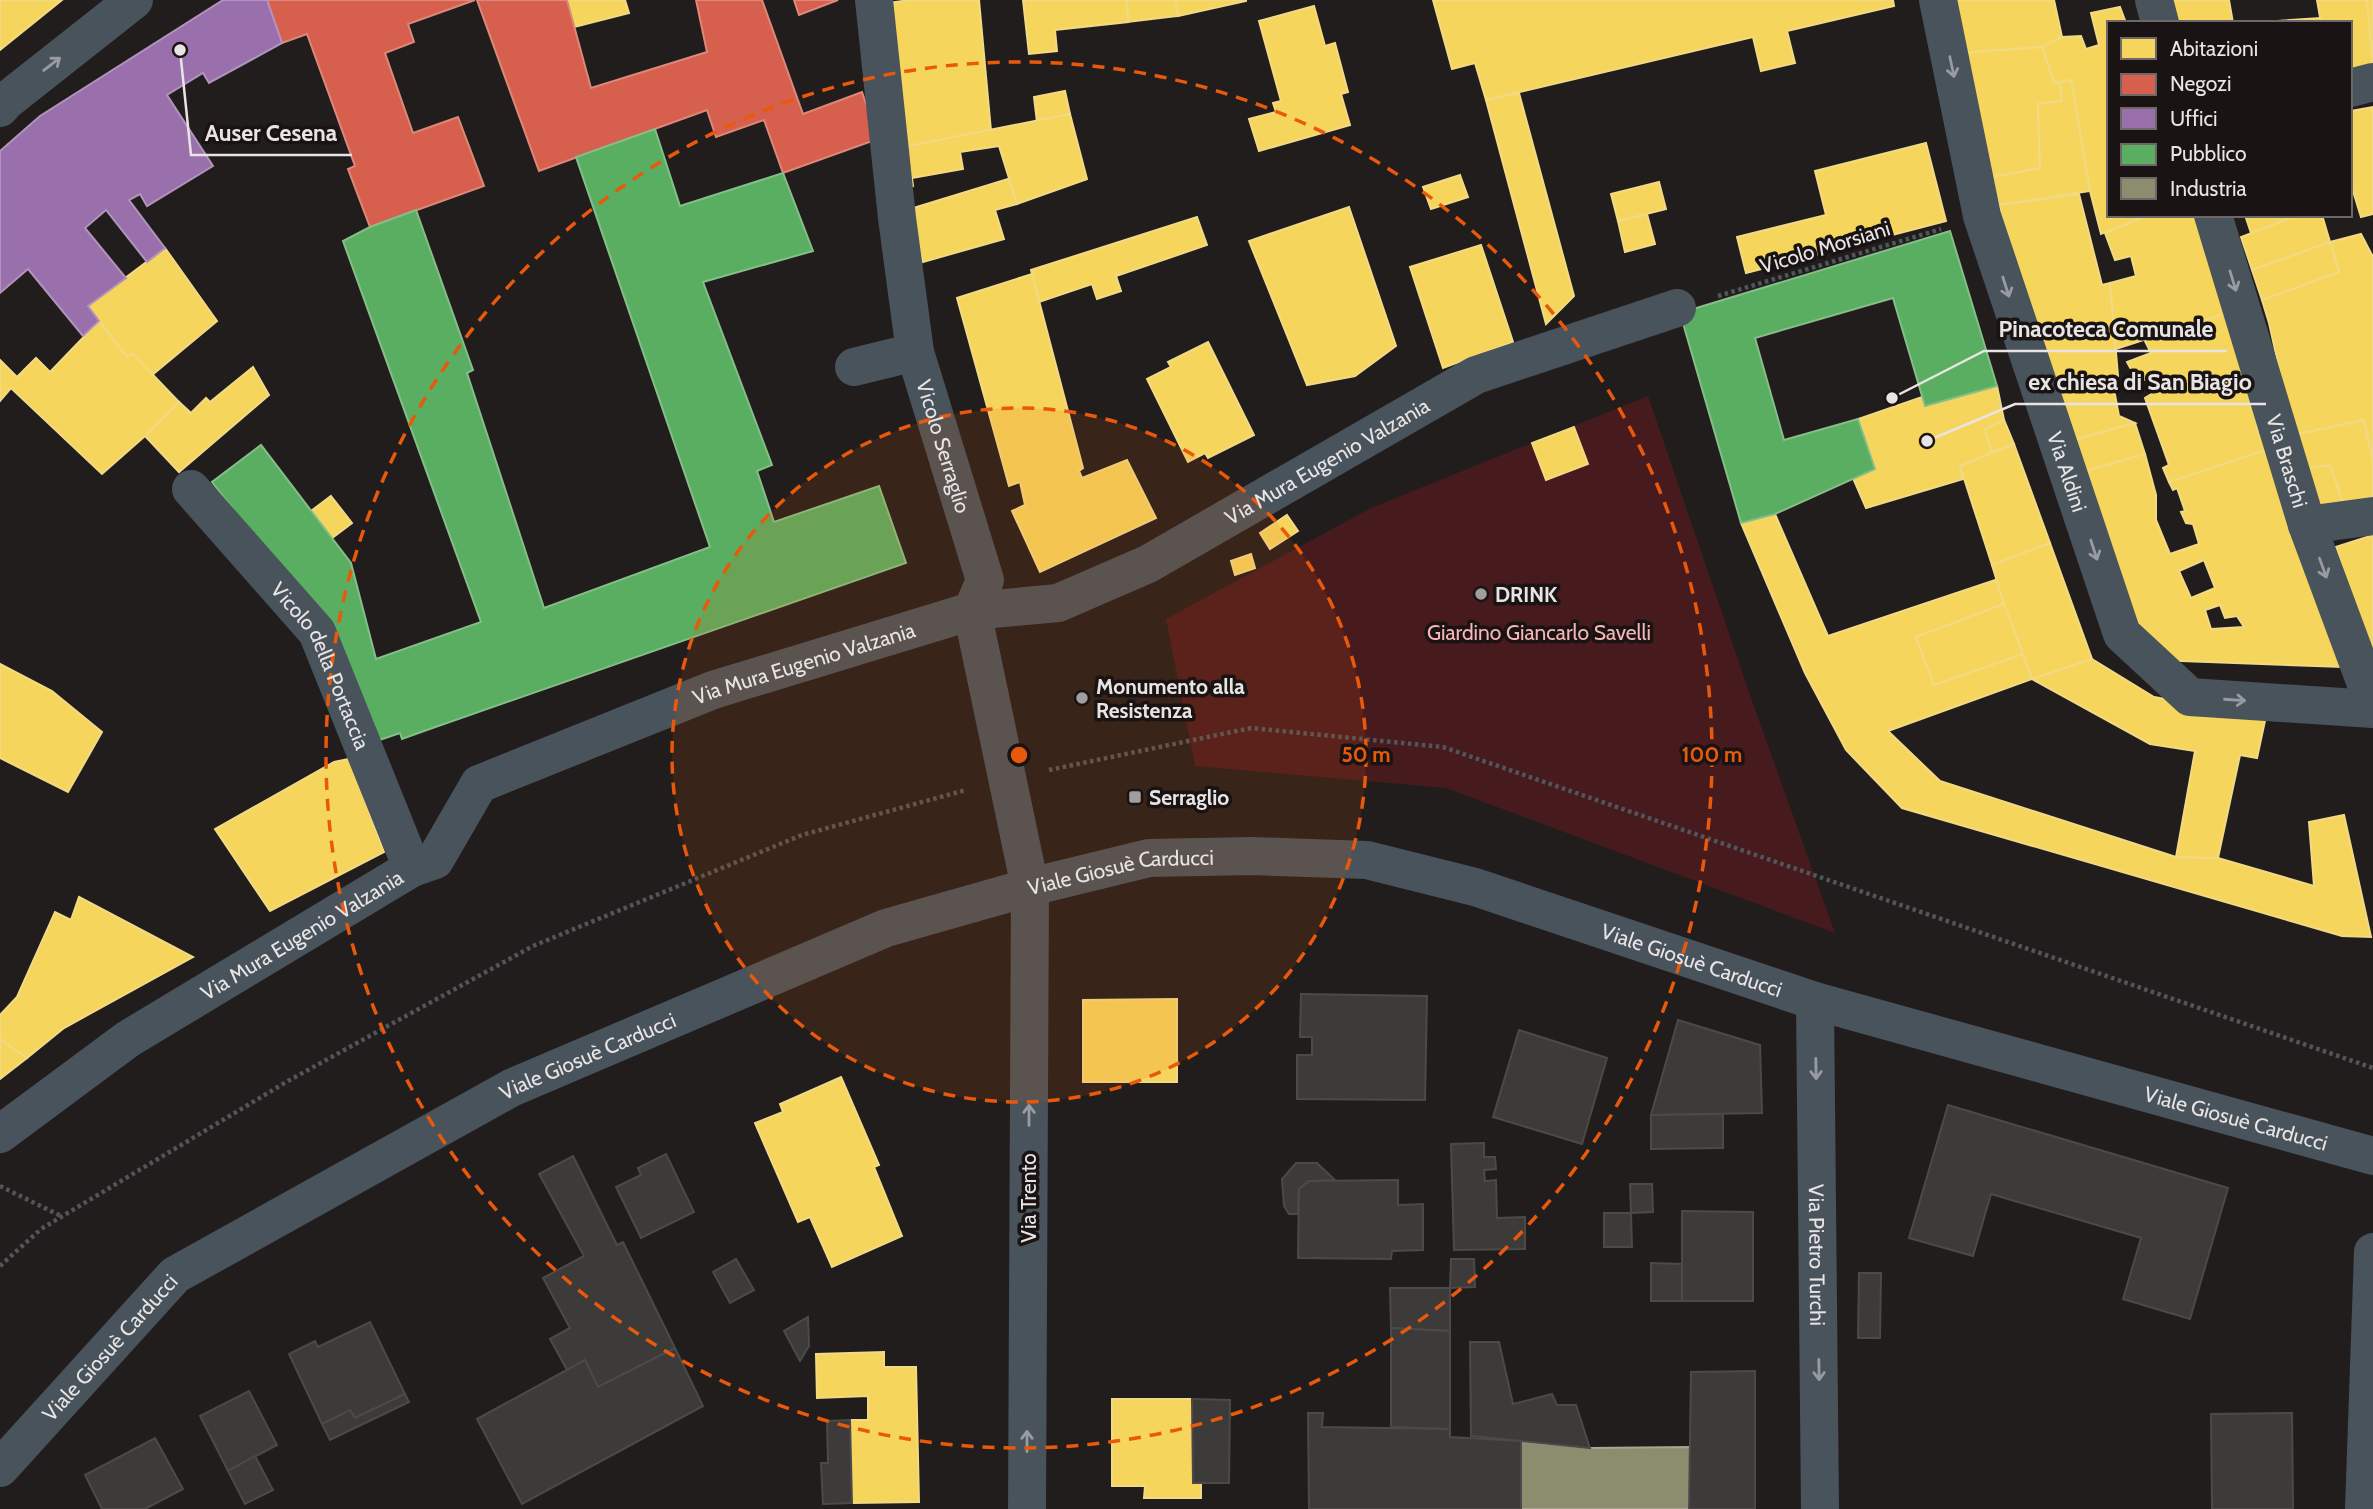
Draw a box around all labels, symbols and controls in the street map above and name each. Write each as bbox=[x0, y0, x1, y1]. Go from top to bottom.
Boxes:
legend bbox=[2107, 21, 2352, 217]
text: Abitazioni bbox=[2170, 36, 2258, 61]
one-way arrow bbox=[1945, 55, 1959, 78]
one-way arrow bbox=[43, 57, 61, 72]
text: Negozi bbox=[2170, 71, 2231, 96]
text: Uffici bbox=[2170, 106, 2217, 131]
callout: Auser Cesena bbox=[191, 111, 352, 155]
text: Auser Cesena bbox=[205, 119, 338, 147]
text: Pubblico bbox=[2170, 141, 2247, 166]
text: Industria bbox=[2170, 176, 2247, 201]
street label: Vicolo Morsiani bbox=[1757, 215, 1893, 279]
one-way arrow bbox=[2227, 269, 2240, 291]
one-way arrow bbox=[2001, 276, 2013, 298]
callout: Pinacoteca Comunale bbox=[1984, 307, 2227, 351]
text: Pinacoteca Comunale bbox=[1999, 315, 2214, 343]
callout: ex chiesa di San Biagio bbox=[2015, 360, 2266, 404]
text: ex chiesa di San Biagio bbox=[2028, 368, 2252, 396]
street label: Vicolo Serraglio bbox=[912, 377, 976, 516]
street label: Via Mura Eugenio Valzania bbox=[1220, 392, 1433, 530]
street label: Via Braschi bbox=[2262, 411, 2313, 511]
street label: Via Aldini bbox=[2043, 428, 2093, 515]
one-way arrow bbox=[2089, 538, 2101, 560]
one-way arrow bbox=[2318, 556, 2330, 578]
street label: Vicolo della Portaccia bbox=[266, 577, 375, 753]
place label: DRINK bbox=[1495, 582, 1558, 607]
marker: DRINK bbox=[1473, 586, 1489, 602]
street label: Via Mura Eugenio Valzania bbox=[689, 617, 918, 709]
park label: Giardino Giancarlo Savelli bbox=[1427, 620, 1651, 645]
place label: Monumento alla Resistenza bbox=[1096, 674, 1245, 723]
marker: Monumento alla Resistenza bbox=[1074, 690, 1090, 706]
one-way arrow bbox=[2224, 694, 2246, 707]
text: 50 m bbox=[1341, 742, 1391, 767]
text: 100 m bbox=[1682, 742, 1742, 767]
centre of rings bbox=[1007, 743, 1031, 767]
place label: Serraglio bbox=[1149, 785, 1229, 810]
marker: Serraglio bbox=[1127, 789, 1143, 805]
street label: Viale Giosuè Carducci bbox=[1025, 844, 1214, 900]
street label: Via Mura Eugenio Valzania bbox=[196, 864, 407, 1005]
street label: Viale Giosuè Carducci bbox=[1598, 918, 1785, 1002]
street label: Viale Giosuè Carducci bbox=[495, 1007, 679, 1105]
one-way arrow bbox=[1809, 1057, 1823, 1080]
street label: Viale Giosuè Carducci bbox=[2142, 1081, 2331, 1155]
one-way arrow bbox=[1022, 1104, 1036, 1127]
street label: Via Trento bbox=[1016, 1153, 1041, 1243]
street label: Via Pietro Turchi bbox=[1804, 1184, 1831, 1326]
street label: Viale Giosuè Carducci bbox=[37, 1269, 182, 1426]
one-way arrow bbox=[1812, 1358, 1826, 1381]
one-way arrow bbox=[1020, 1430, 1034, 1453]

